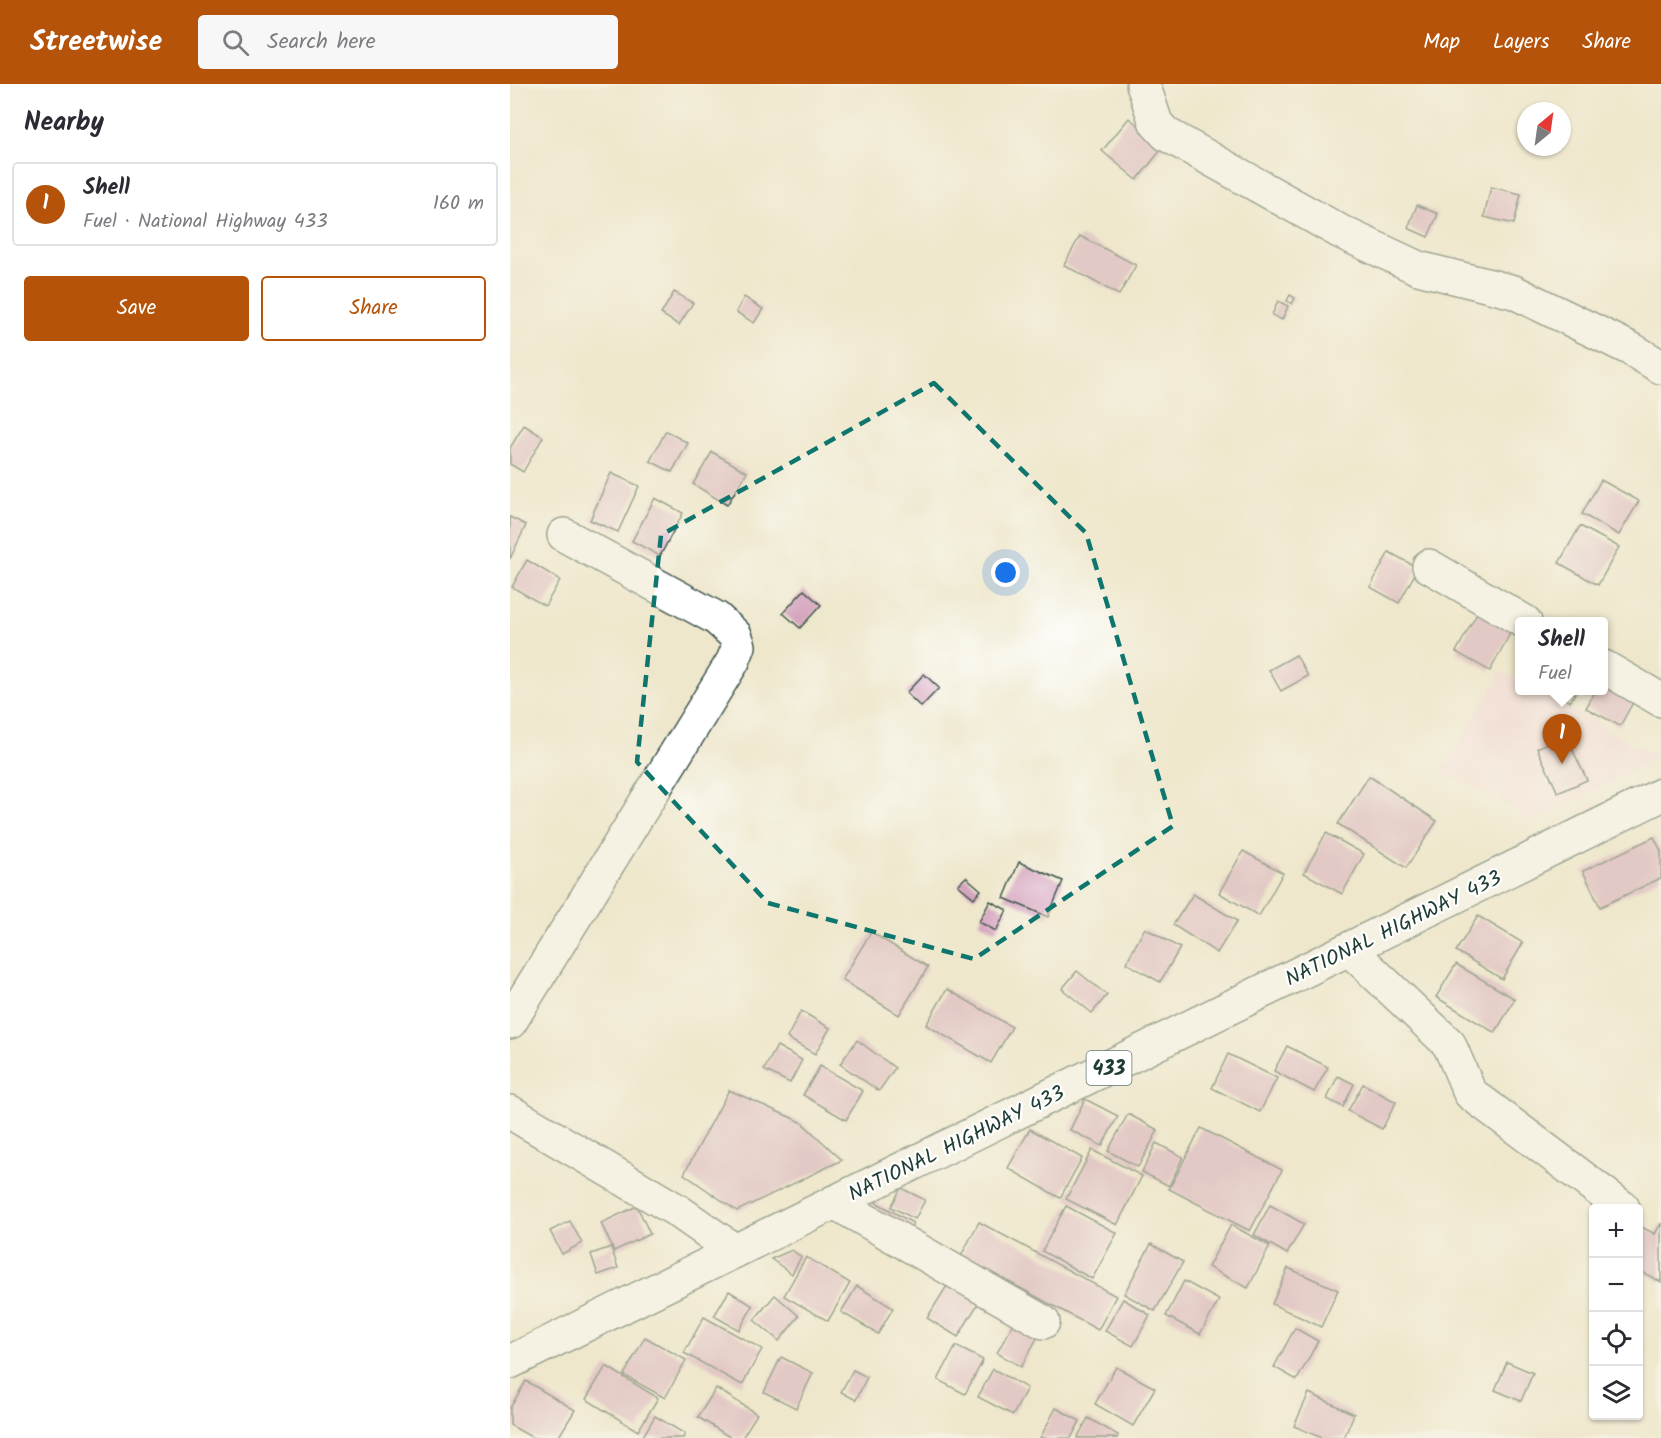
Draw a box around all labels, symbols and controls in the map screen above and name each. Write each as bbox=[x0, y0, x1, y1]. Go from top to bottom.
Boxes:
search box bbox=[198, 15, 618, 69]
text: Streetwise bbox=[30, 20, 162, 65]
text: Search here bbox=[267, 25, 376, 60]
icon: search bbox=[219, 26, 252, 59]
text: Map bbox=[1423, 26, 1460, 59]
text: Layers bbox=[1493, 26, 1549, 59]
text: Share bbox=[1582, 26, 1631, 59]
text: Nearby bbox=[24, 102, 104, 144]
north arrow bbox=[1517, 102, 1571, 156]
text: Shell bbox=[83, 171, 130, 206]
text: 1 bbox=[42, 188, 49, 220]
text: 160 m bbox=[433, 188, 484, 220]
text: Fuel · National Highway 433 bbox=[83, 206, 328, 238]
button: Save bbox=[24, 276, 249, 341]
button: Share bbox=[261, 276, 486, 341]
your location bbox=[991, 558, 1020, 587]
popup bbox=[1515, 617, 1608, 695]
text: Shell bbox=[1538, 623, 1585, 658]
text: Fuel bbox=[1538, 658, 1572, 690]
pin: 1 bbox=[1542, 714, 1582, 764]
street label: NATIONAL HIGHWAY 433 bbox=[1280, 863, 1507, 996]
road number: 433 bbox=[1086, 1051, 1132, 1085]
street label: NATIONAL HIGHWAY 433 bbox=[843, 1078, 1070, 1211]
map controls bbox=[1589, 1204, 1643, 1420]
button: + bbox=[1589, 1204, 1643, 1258]
button: − bbox=[1589, 1258, 1643, 1312]
button: locate bbox=[1589, 1312, 1643, 1366]
button: layers bbox=[1589, 1366, 1643, 1420]

